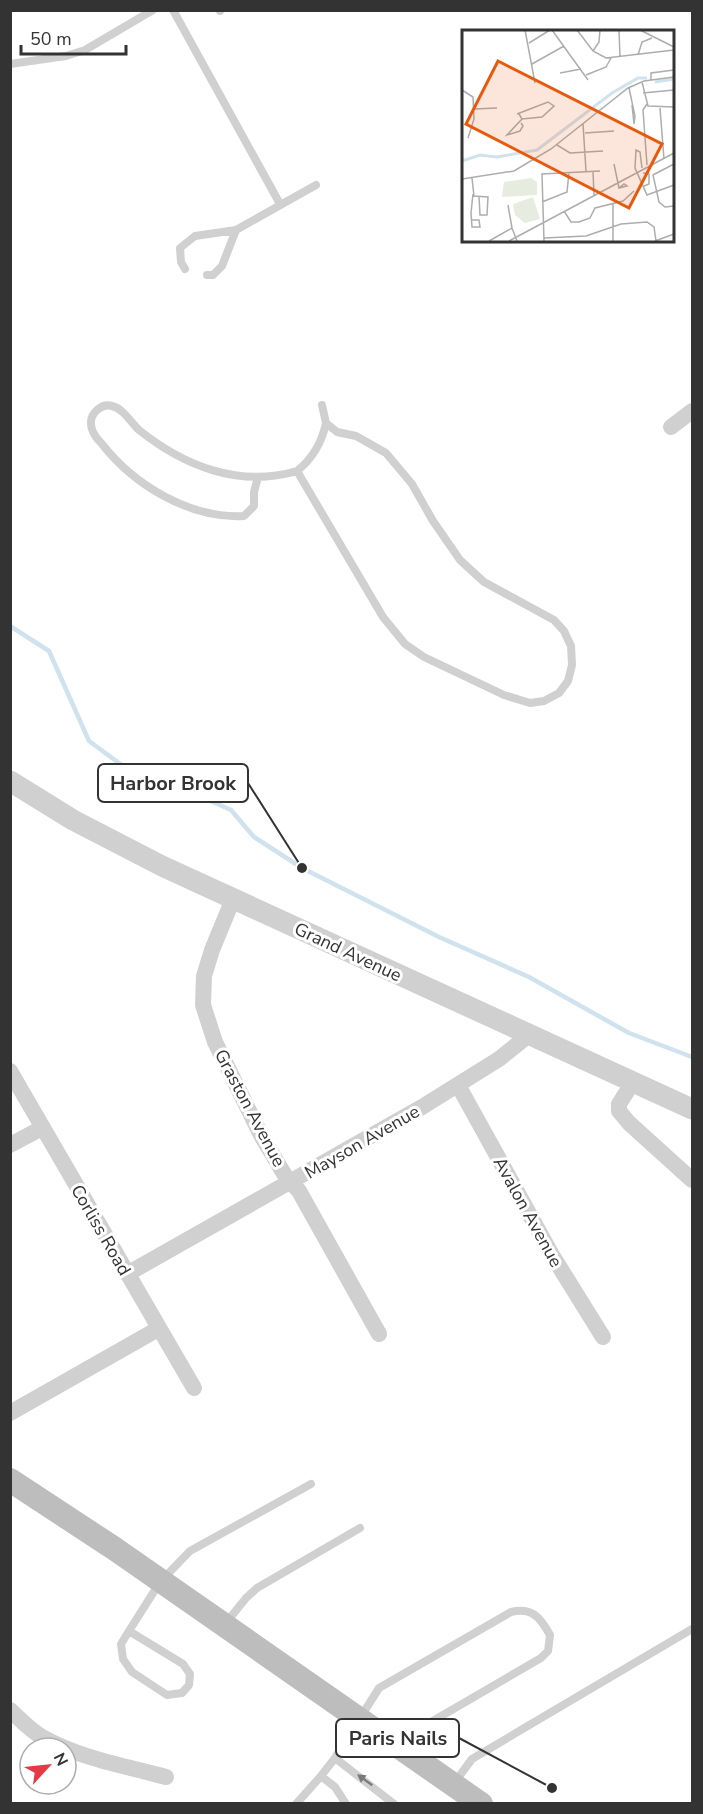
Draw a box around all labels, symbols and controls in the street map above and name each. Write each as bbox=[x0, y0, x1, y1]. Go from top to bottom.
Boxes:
scale bar bbox=[21, 18, 126, 56]
text: 50 m bbox=[30, 27, 72, 51]
inset map bbox=[462, 30, 673, 242]
callout: Harbor Brook bbox=[98, 764, 248, 802]
text: Harbor Brook bbox=[110, 770, 237, 797]
street label: Grand Avenue bbox=[291, 917, 405, 987]
street label: Graston Avenue bbox=[209, 1045, 291, 1171]
street label: Mayson Avenue bbox=[300, 1099, 424, 1185]
street label: Avalon Avenue bbox=[488, 1153, 568, 1271]
street label: Corliss Road bbox=[65, 1180, 137, 1280]
callout: Paris Nails bbox=[336, 1719, 459, 1757]
text: Paris Nails bbox=[349, 1725, 448, 1752]
north arrow bbox=[18, 1736, 78, 1796]
text: N bbox=[48, 1749, 73, 1770]
one-way arrow bbox=[357, 1774, 373, 1786]

